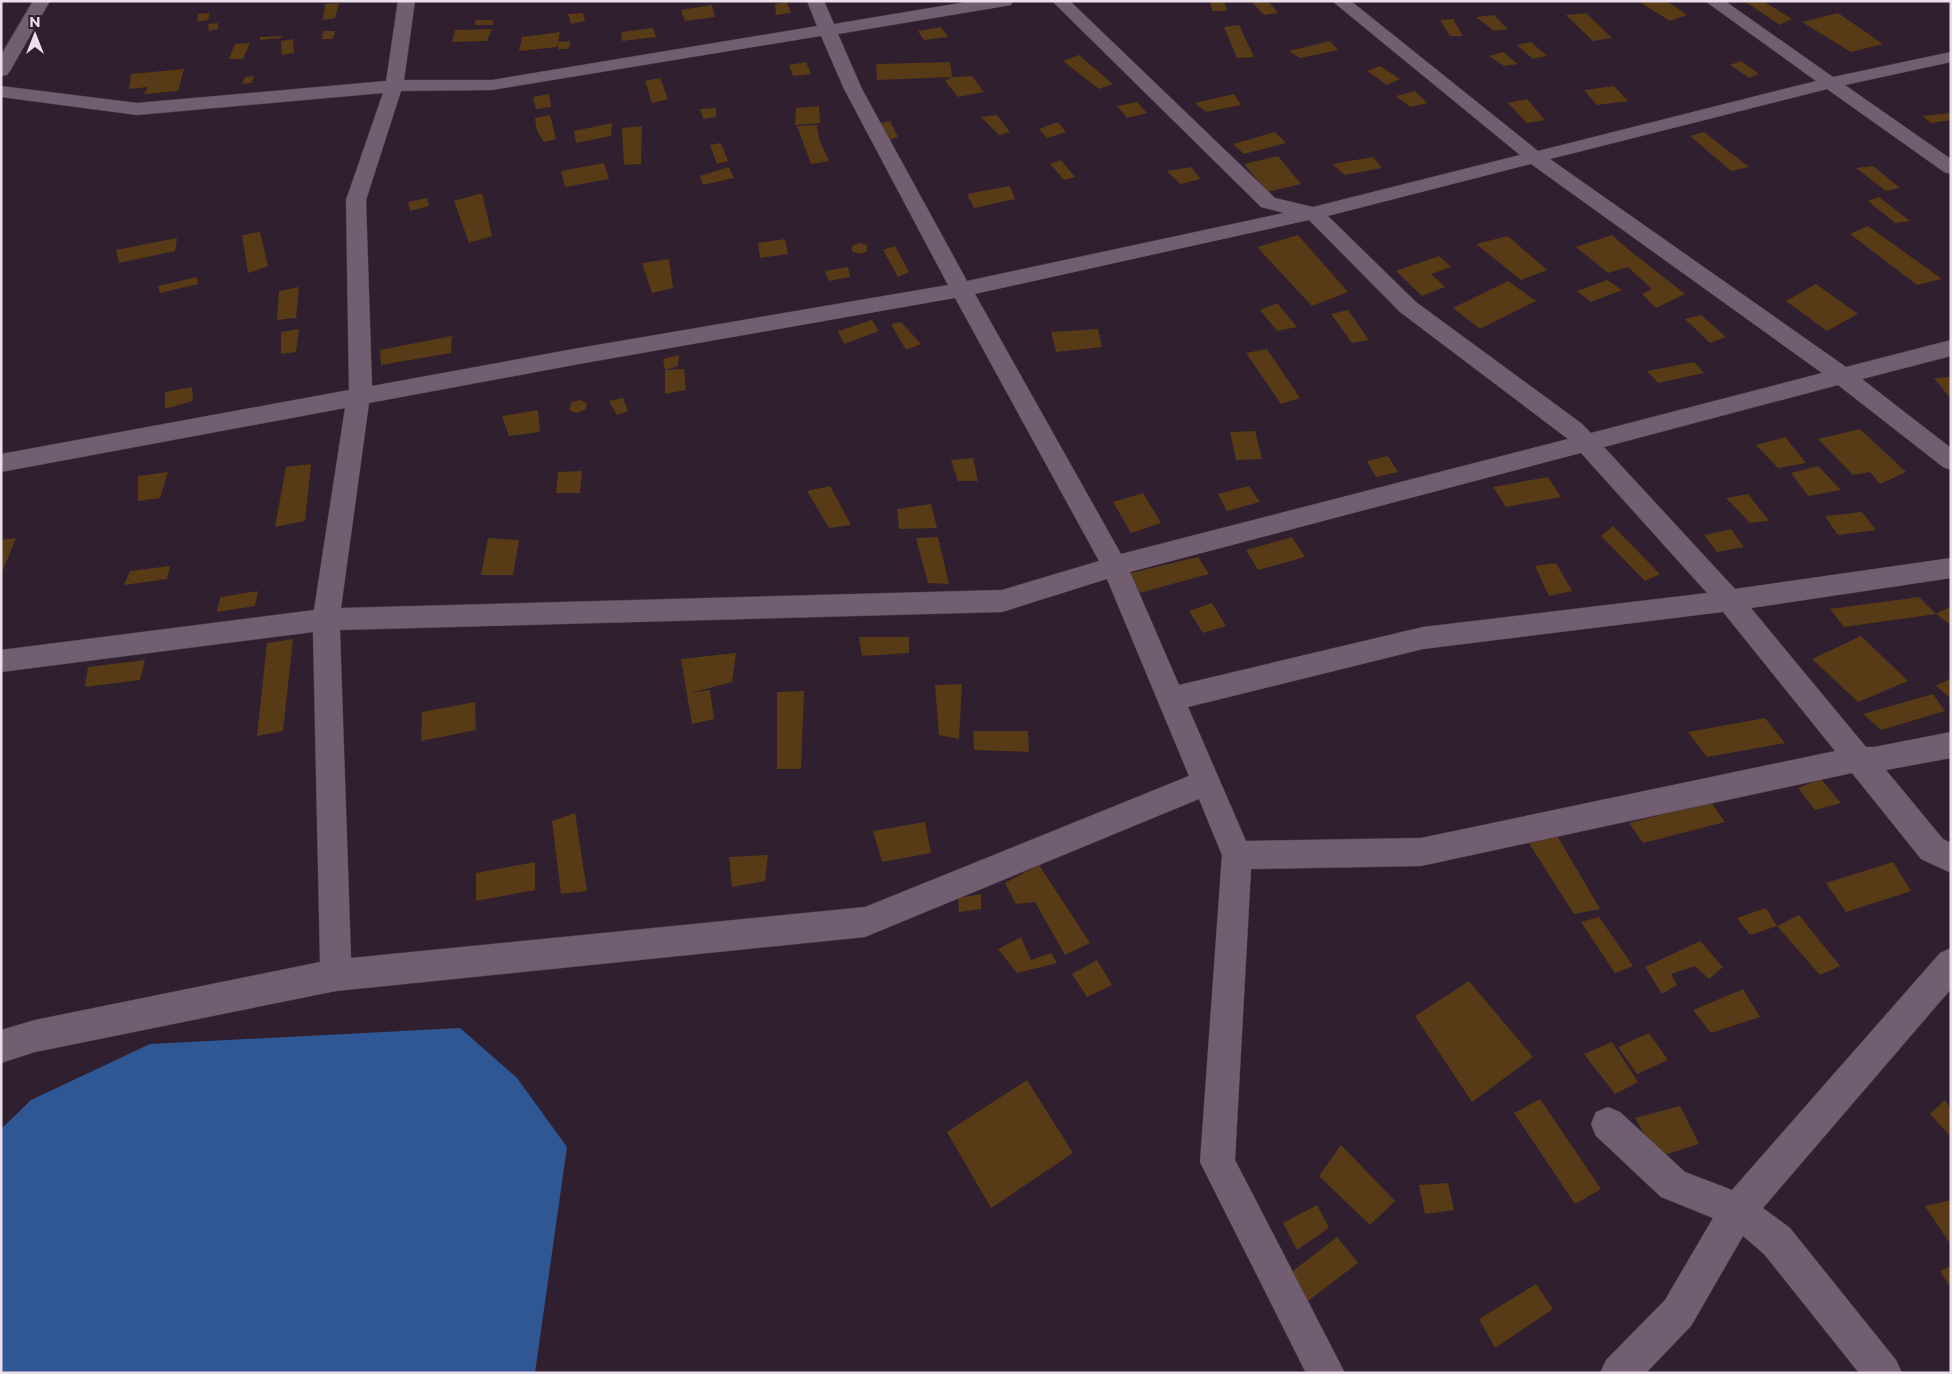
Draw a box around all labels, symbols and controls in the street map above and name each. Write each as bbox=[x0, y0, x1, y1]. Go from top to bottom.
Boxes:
north arrow bbox=[10, 10, 60, 60]
text: N bbox=[29, 13, 41, 31]

